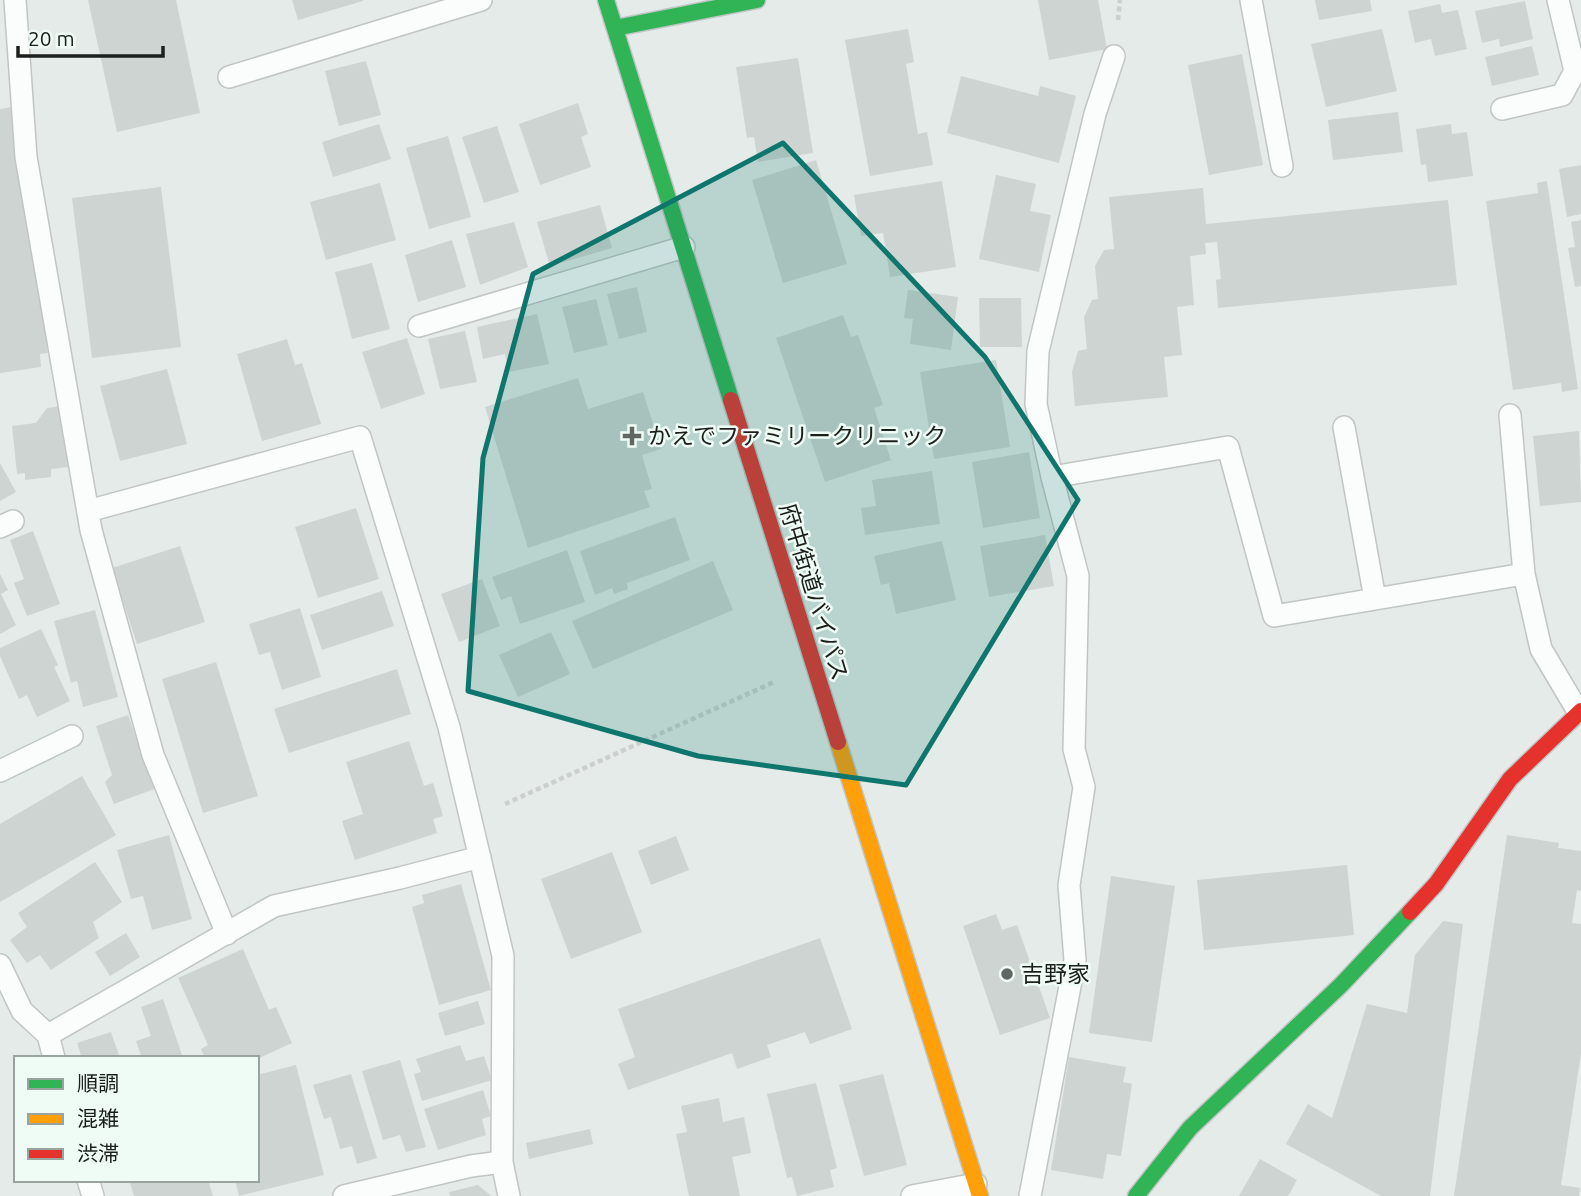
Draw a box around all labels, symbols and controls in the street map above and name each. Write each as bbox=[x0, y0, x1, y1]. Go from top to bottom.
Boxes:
scale bar bbox=[18, 14, 163, 58]
text: 20 m bbox=[28, 26, 75, 50]
place label: かえでファミリークリニック bbox=[648, 423, 946, 448]
marker: かえでファミリークリニック bbox=[622, 426, 642, 446]
street label: 府中街道バイパス bbox=[776, 500, 853, 683]
place label: 吉野家 bbox=[1021, 961, 1090, 986]
marker: 吉野家 bbox=[999, 966, 1015, 982]
legend bbox=[14, 1056, 259, 1182]
text: 順調 bbox=[77, 1071, 119, 1095]
text: 混雑 bbox=[77, 1106, 119, 1130]
text: 渋滞 bbox=[77, 1141, 119, 1165]

